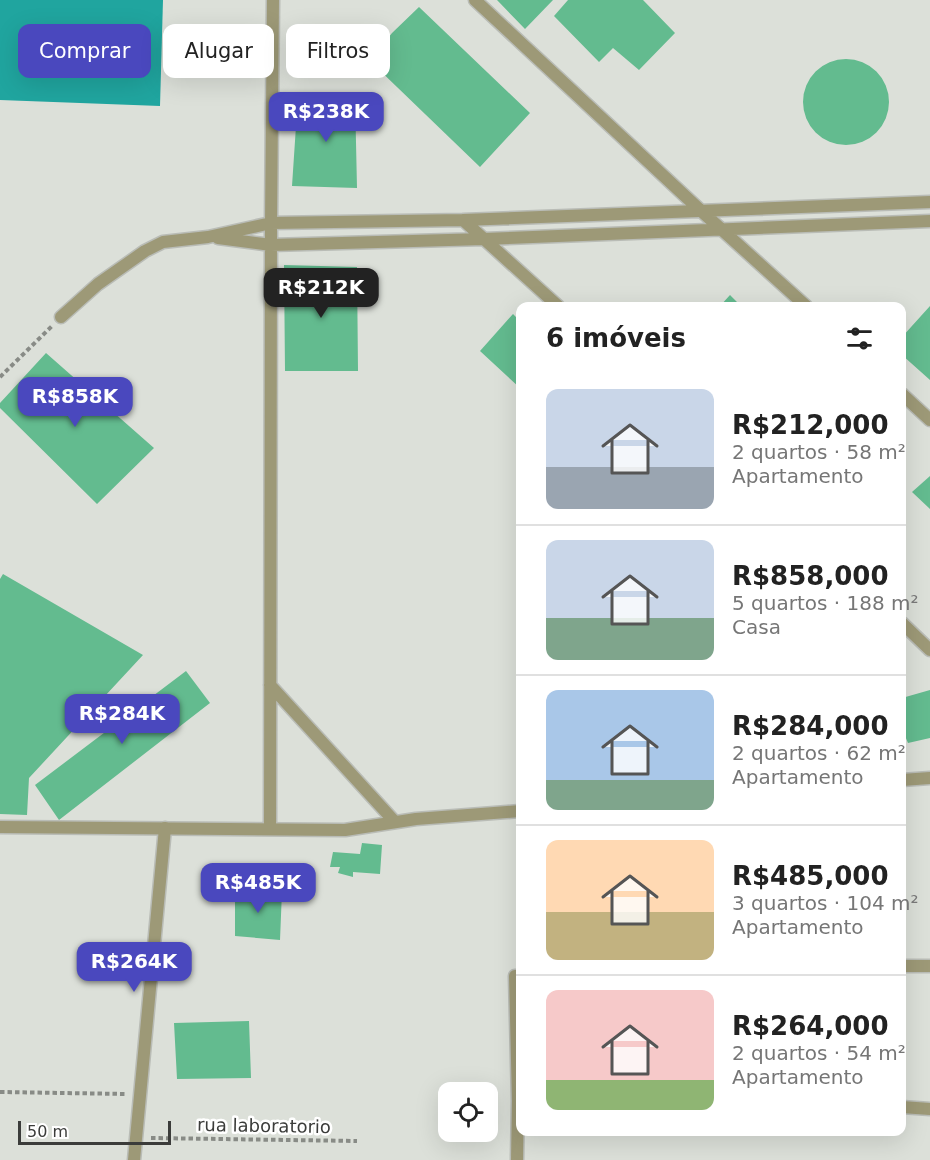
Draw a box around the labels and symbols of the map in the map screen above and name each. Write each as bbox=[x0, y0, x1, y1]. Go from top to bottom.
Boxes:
pin: R$238K bbox=[277, 92, 375, 143]
pin: R$212K bbox=[272, 268, 370, 319]
pin: R$858K bbox=[26, 377, 124, 428]
pin: R$284K bbox=[73, 694, 171, 745]
pin: R$485K bbox=[209, 863, 307, 914]
pin: R$264K bbox=[85, 942, 183, 993]
street label: rua laboratorio bbox=[197, 1114, 331, 1137]
scale bar bbox=[18, 1118, 171, 1146]

